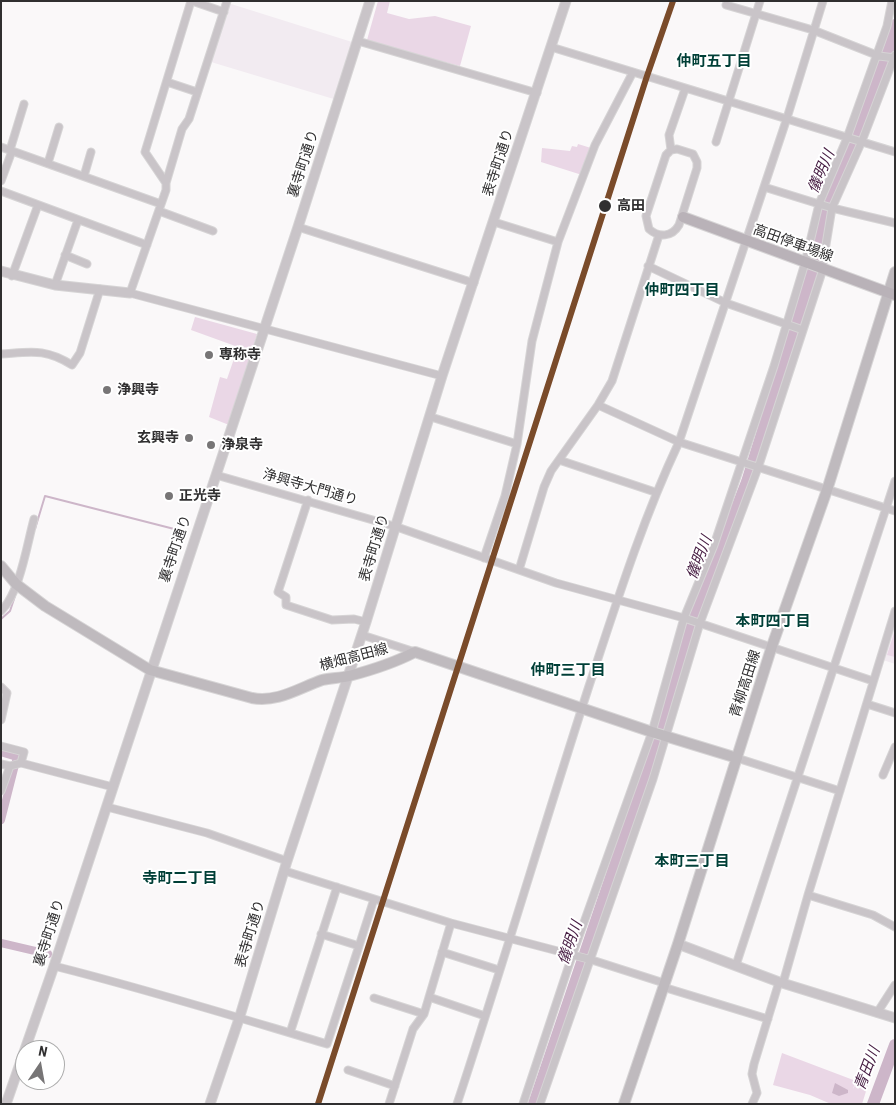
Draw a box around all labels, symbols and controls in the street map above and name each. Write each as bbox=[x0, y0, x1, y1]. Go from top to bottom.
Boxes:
district label: 仲町五丁目 bbox=[677, 53, 751, 71]
street label: 表寺町通り bbox=[480, 127, 518, 199]
street label: 裏寺町通り bbox=[285, 128, 323, 200]
water label: 儀明川 bbox=[805, 148, 839, 196]
marker: 高田 bbox=[597, 198, 613, 214]
place label: 高田 bbox=[617, 198, 645, 214]
street label: 高田停車場線 bbox=[751, 222, 835, 266]
district label: 仲町四丁目 bbox=[645, 282, 719, 300]
place label: 専称寺 bbox=[219, 347, 261, 363]
marker: 専称寺 bbox=[203, 349, 215, 361]
place label: 浄興寺 bbox=[117, 382, 159, 398]
marker: 浄興寺 bbox=[101, 384, 113, 396]
place label: 玄興寺 bbox=[137, 430, 179, 446]
marker: 玄興寺 bbox=[183, 432, 195, 444]
place label: 浄泉寺 bbox=[221, 437, 263, 453]
marker: 浄泉寺 bbox=[205, 439, 217, 451]
street label: 浄興寺大門通り bbox=[261, 466, 359, 510]
place label: 正光寺 bbox=[179, 488, 221, 504]
marker: 正光寺 bbox=[163, 490, 175, 502]
street label: 表寺町通り bbox=[357, 512, 393, 584]
street label: 裏寺町通り bbox=[157, 513, 195, 585]
water label: 儀明川 bbox=[684, 534, 716, 582]
district label: 本町四丁目 bbox=[736, 613, 810, 631]
street label: 横畑高田線 bbox=[318, 641, 390, 675]
street label: 青柳高田線 bbox=[727, 648, 765, 720]
district label: 仲町三丁目 bbox=[531, 662, 605, 680]
district label: 本町三丁目 bbox=[655, 853, 729, 871]
district label: 寺町二丁目 bbox=[143, 870, 217, 888]
street label: 裏寺町通り bbox=[31, 897, 69, 969]
street label: 表寺町通り bbox=[233, 898, 269, 970]
water label: 儀明川 bbox=[555, 919, 587, 967]
north arrow bbox=[15, 1040, 65, 1090]
text: N bbox=[37, 1043, 49, 1060]
water label: 青田川 bbox=[852, 1045, 884, 1093]

